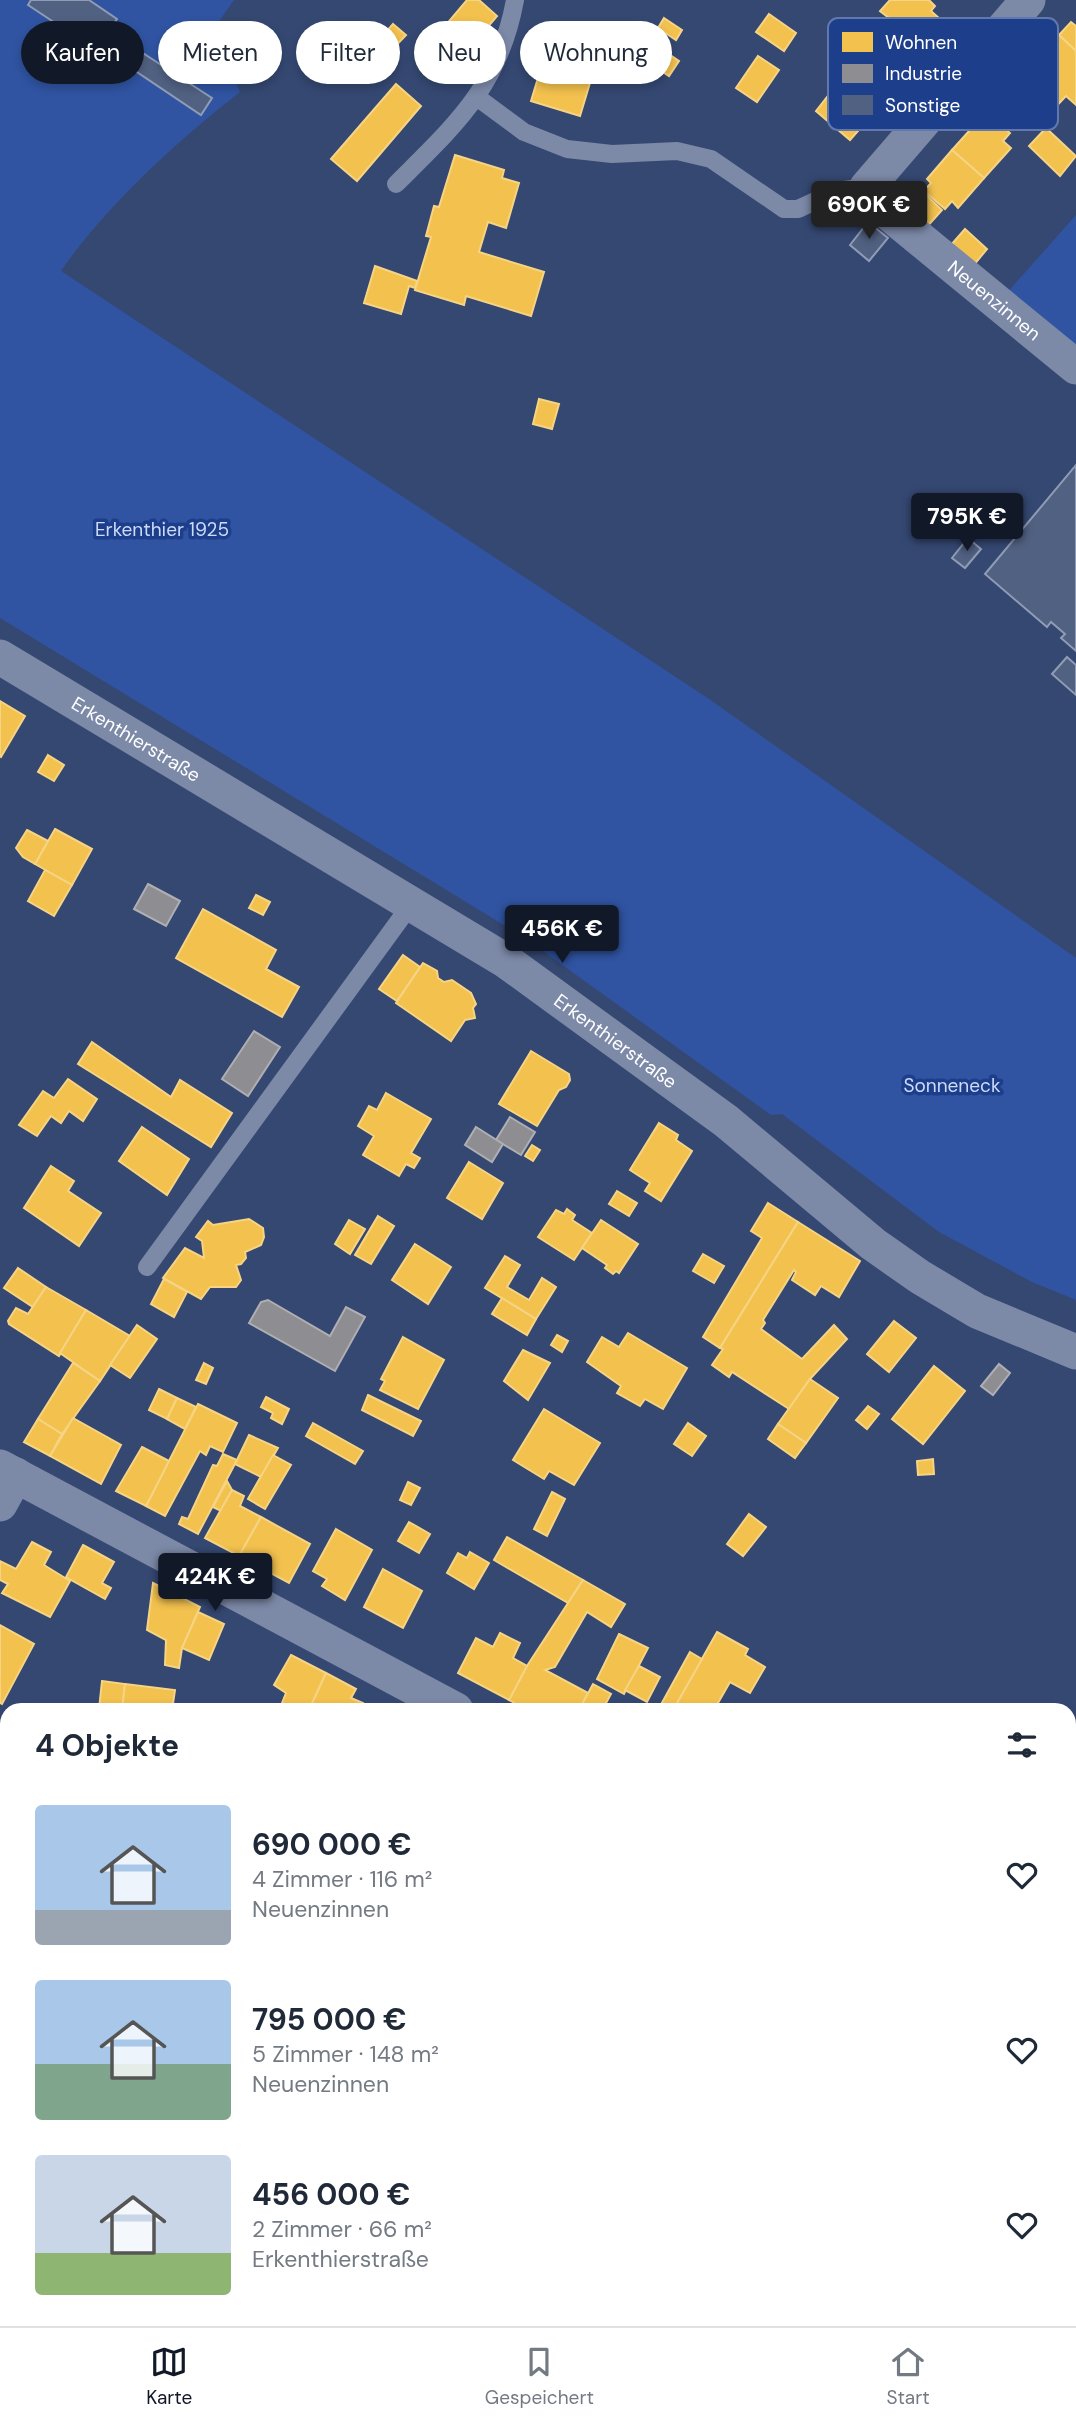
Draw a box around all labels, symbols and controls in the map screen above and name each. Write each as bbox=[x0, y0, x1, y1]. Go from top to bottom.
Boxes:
legend bbox=[828, 18, 1058, 130]
chip: Kaufen bbox=[21, 21, 144, 84]
chip: Mieten bbox=[158, 21, 282, 84]
chip: Filter bbox=[296, 21, 400, 84]
chip: Neu bbox=[414, 21, 506, 84]
chip: Wohnung bbox=[520, 21, 672, 84]
text: Wohnen bbox=[885, 30, 957, 55]
text: Industrie bbox=[885, 61, 962, 86]
text: Sonstige bbox=[885, 93, 960, 118]
pin: 690K € bbox=[812, 182, 926, 241]
text: 690K € bbox=[827, 189, 911, 219]
street label: Neuenzinnen bbox=[943, 255, 1046, 346]
pin: 795K € bbox=[910, 494, 1024, 553]
text: 795K € bbox=[927, 501, 1007, 531]
park label: Erkenthier 1925 bbox=[95, 517, 229, 542]
street label: Erkenthierstraße bbox=[67, 691, 205, 787]
pin: 456K € bbox=[505, 906, 619, 965]
text: 456K € bbox=[521, 913, 603, 943]
street label: Erkenthierstraße bbox=[549, 988, 682, 1094]
park label: Sonneneck bbox=[903, 1073, 1001, 1098]
pin: 424K € bbox=[158, 1554, 272, 1613]
text: 424K € bbox=[174, 1561, 256, 1591]
text: 4 Objekte bbox=[35, 1726, 179, 1765]
icon: filters bbox=[1003, 1726, 1041, 1764]
text: 690 000 € bbox=[252, 1825, 412, 1864]
icon: home bbox=[91, 1833, 175, 1917]
icon: heart bbox=[1003, 1856, 1041, 1894]
text: 4 Zimmer · 116 m² bbox=[252, 1864, 432, 1894]
text: Neuenzinnen bbox=[252, 1894, 389, 1924]
text: 795 000 € bbox=[252, 2000, 407, 2039]
icon: home bbox=[91, 2008, 175, 2092]
icon: heart bbox=[1003, 2031, 1041, 2069]
text: 5 Zimmer · 148 m² bbox=[252, 2039, 439, 2069]
text: Neuenzinnen bbox=[252, 2069, 389, 2099]
text: 456 000 € bbox=[252, 2175, 410, 2214]
icon: home bbox=[91, 2183, 175, 2267]
icon: heart bbox=[1003, 2206, 1041, 2244]
text: 2 Zimmer · 66 m² bbox=[252, 2214, 432, 2244]
text: Erkenthierstraße bbox=[252, 2244, 429, 2274]
tab: Karte bbox=[146, 2343, 192, 2410]
tab: Gespeichert bbox=[485, 2343, 594, 2410]
tab: Start bbox=[886, 2343, 930, 2410]

